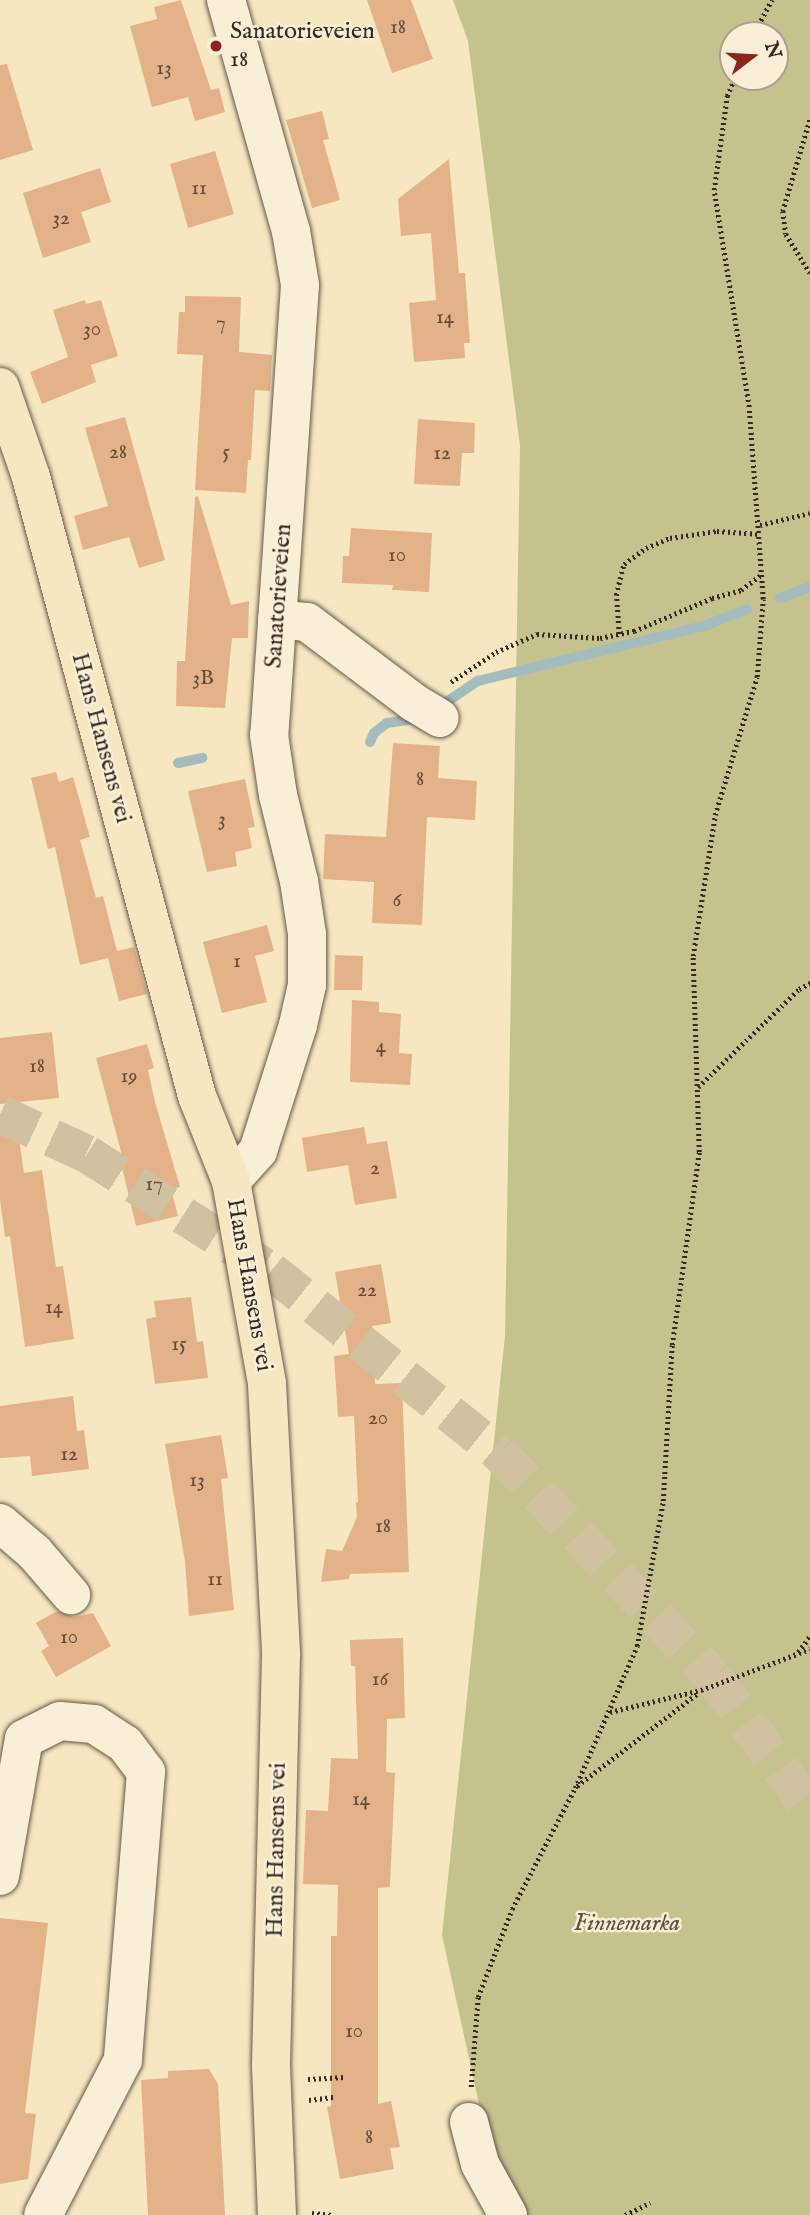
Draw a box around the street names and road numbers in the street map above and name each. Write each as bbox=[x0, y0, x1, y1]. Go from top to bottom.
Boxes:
street label: Sanatorieveien bbox=[260, 523, 298, 669]
street label: Hans Hansens vei bbox=[64, 650, 138, 826]
street label: Hans Hansens vei bbox=[220, 1196, 278, 1374]
street label: Hans Hansens vei bbox=[261, 1762, 293, 1938]

